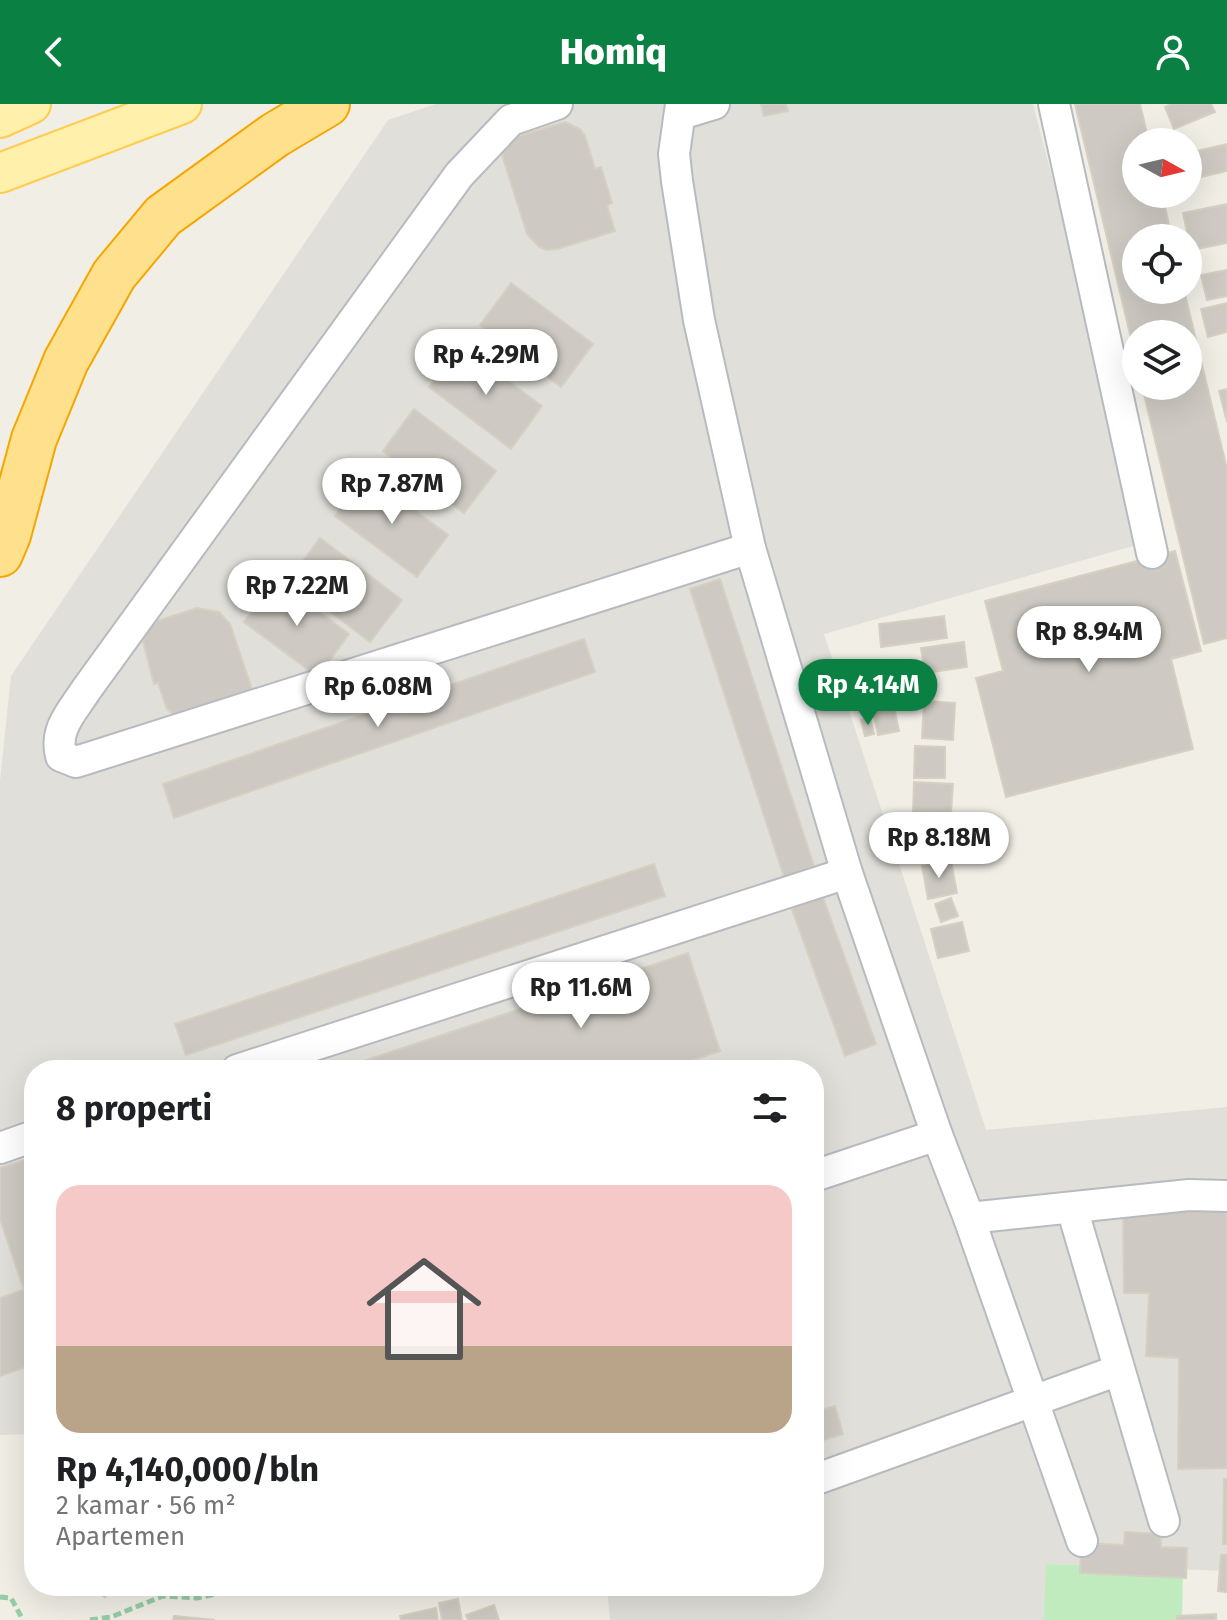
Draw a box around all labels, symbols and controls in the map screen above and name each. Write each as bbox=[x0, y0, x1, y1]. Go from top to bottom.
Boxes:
icon: back bbox=[32, 30, 76, 74]
text: Homiq bbox=[560, 30, 667, 74]
icon: person bbox=[1151, 30, 1195, 74]
north arrow bbox=[1122, 128, 1202, 208]
map controls bbox=[1122, 128, 1202, 400]
button: locate bbox=[1122, 224, 1202, 304]
button: layers bbox=[1122, 320, 1202, 400]
pin: Rp 4.29M bbox=[403, 329, 569, 397]
text: Rp 4.29M bbox=[433, 339, 539, 370]
pin: Rp 7.87M bbox=[309, 458, 475, 526]
text: Rp 7.87M bbox=[340, 468, 444, 499]
pin: Rp 7.22M bbox=[214, 560, 380, 628]
text: Rp 7.22M bbox=[245, 570, 349, 601]
pin: Rp 8.94M bbox=[1006, 606, 1172, 674]
text: Rp 8.94M bbox=[1035, 616, 1143, 647]
pin: Rp 4.14M bbox=[785, 659, 951, 727]
pin: Rp 6.08M bbox=[295, 661, 461, 729]
text: Rp 4.14M bbox=[816, 669, 920, 700]
text: Rp 6.08M bbox=[323, 671, 433, 702]
pin: Rp 8.18M bbox=[856, 812, 1022, 880]
text: Rp 8.18M bbox=[887, 822, 991, 853]
pin: Rp 11.6M bbox=[498, 962, 664, 1030]
text: Rp 11.6M bbox=[530, 972, 632, 1003]
icon: filters bbox=[748, 1086, 792, 1130]
text: 8 properti bbox=[56, 1088, 212, 1129]
icon: home bbox=[352, 1237, 496, 1381]
text: Rp 4,140,000/bln bbox=[56, 1449, 319, 1490]
text: 2 kamar · 56 m² bbox=[56, 1490, 236, 1521]
text: Apartemen bbox=[56, 1521, 185, 1552]

